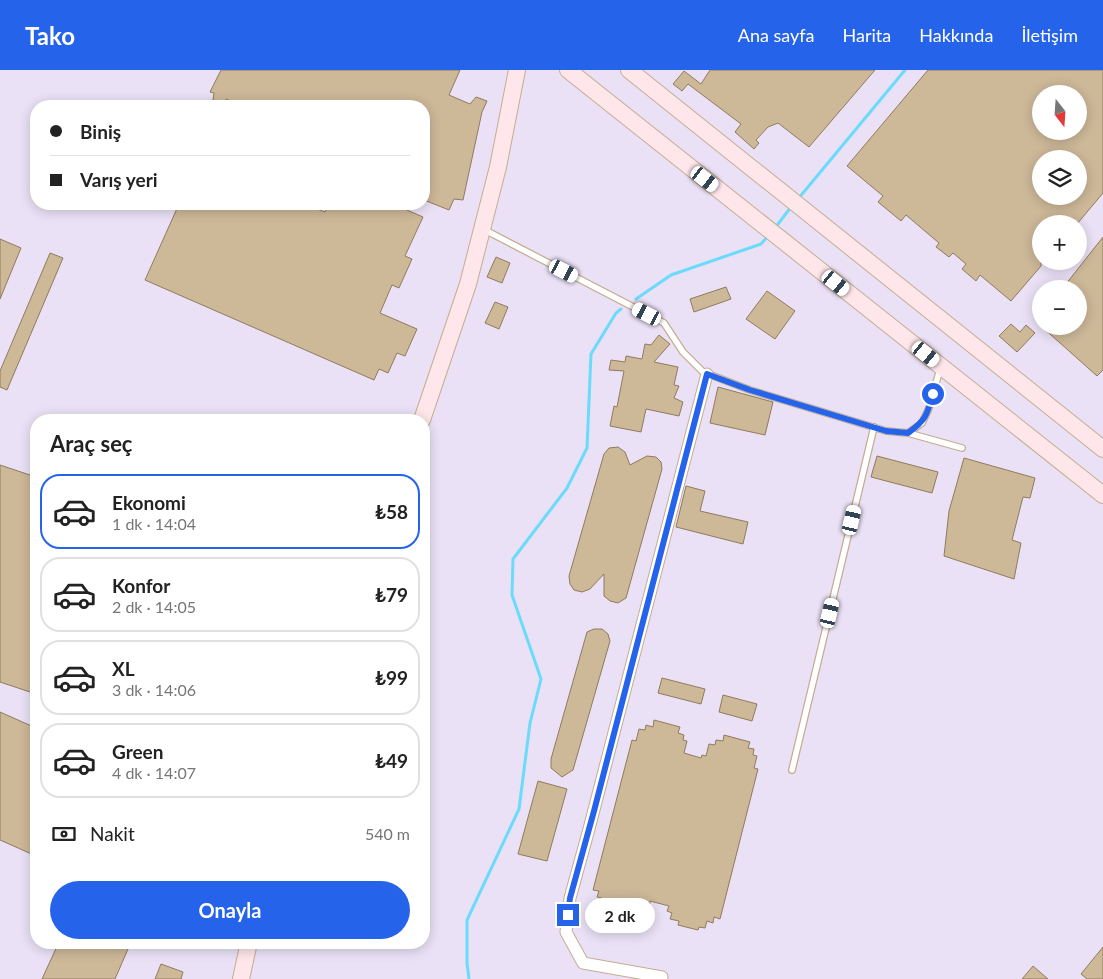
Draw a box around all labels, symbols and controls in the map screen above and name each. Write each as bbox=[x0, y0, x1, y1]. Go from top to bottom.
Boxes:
text: Tako bbox=[25, 21, 75, 50]
text: Ana sayfa bbox=[738, 24, 815, 46]
text: Harita bbox=[843, 24, 891, 46]
text: Hakkında bbox=[919, 24, 993, 46]
text: İletişim bbox=[1021, 24, 1078, 46]
north arrow bbox=[1032, 85, 1088, 140]
map controls bbox=[1032, 85, 1087, 335]
text: Biniş bbox=[80, 120, 121, 143]
button: layers bbox=[1032, 150, 1087, 205]
car bbox=[688, 164, 721, 194]
text: Varış yeri bbox=[80, 168, 158, 191]
button: + bbox=[1032, 215, 1087, 270]
car bbox=[547, 258, 580, 284]
car bbox=[819, 268, 852, 298]
button: − bbox=[1032, 280, 1087, 335]
car bbox=[630, 301, 663, 327]
car bbox=[909, 339, 942, 369]
route start bbox=[922, 383, 944, 405]
text: Araç seç bbox=[50, 430, 133, 457]
icon: car bbox=[52, 489, 97, 534]
text: Ekonomi bbox=[112, 491, 186, 514]
text: ₺58 bbox=[375, 500, 408, 523]
car bbox=[841, 504, 862, 536]
text: 1 dk · 14:04 bbox=[112, 514, 196, 533]
icon: car bbox=[52, 572, 97, 617]
text: Konfor bbox=[112, 574, 170, 597]
text: ₺79 bbox=[375, 583, 408, 606]
text: 2 dk · 14:05 bbox=[112, 597, 196, 616]
car bbox=[819, 597, 840, 629]
icon: car bbox=[52, 655, 97, 700]
text: XL bbox=[112, 657, 135, 680]
text: ₺99 bbox=[375, 666, 408, 689]
text: 3 dk · 14:06 bbox=[112, 680, 196, 699]
icon: car bbox=[52, 738, 97, 783]
text: Green bbox=[112, 740, 163, 763]
text: ₺49 bbox=[375, 749, 408, 772]
text: 4 dk · 14:07 bbox=[112, 763, 196, 782]
icon: cash bbox=[50, 820, 78, 848]
text: Nakit bbox=[90, 822, 135, 845]
text: 540 m bbox=[365, 824, 410, 843]
button: Onayla bbox=[50, 881, 410, 939]
callout: 2 dk bbox=[586, 898, 656, 932]
route end bbox=[557, 904, 579, 926]
text: 2 dk bbox=[605, 906, 635, 925]

